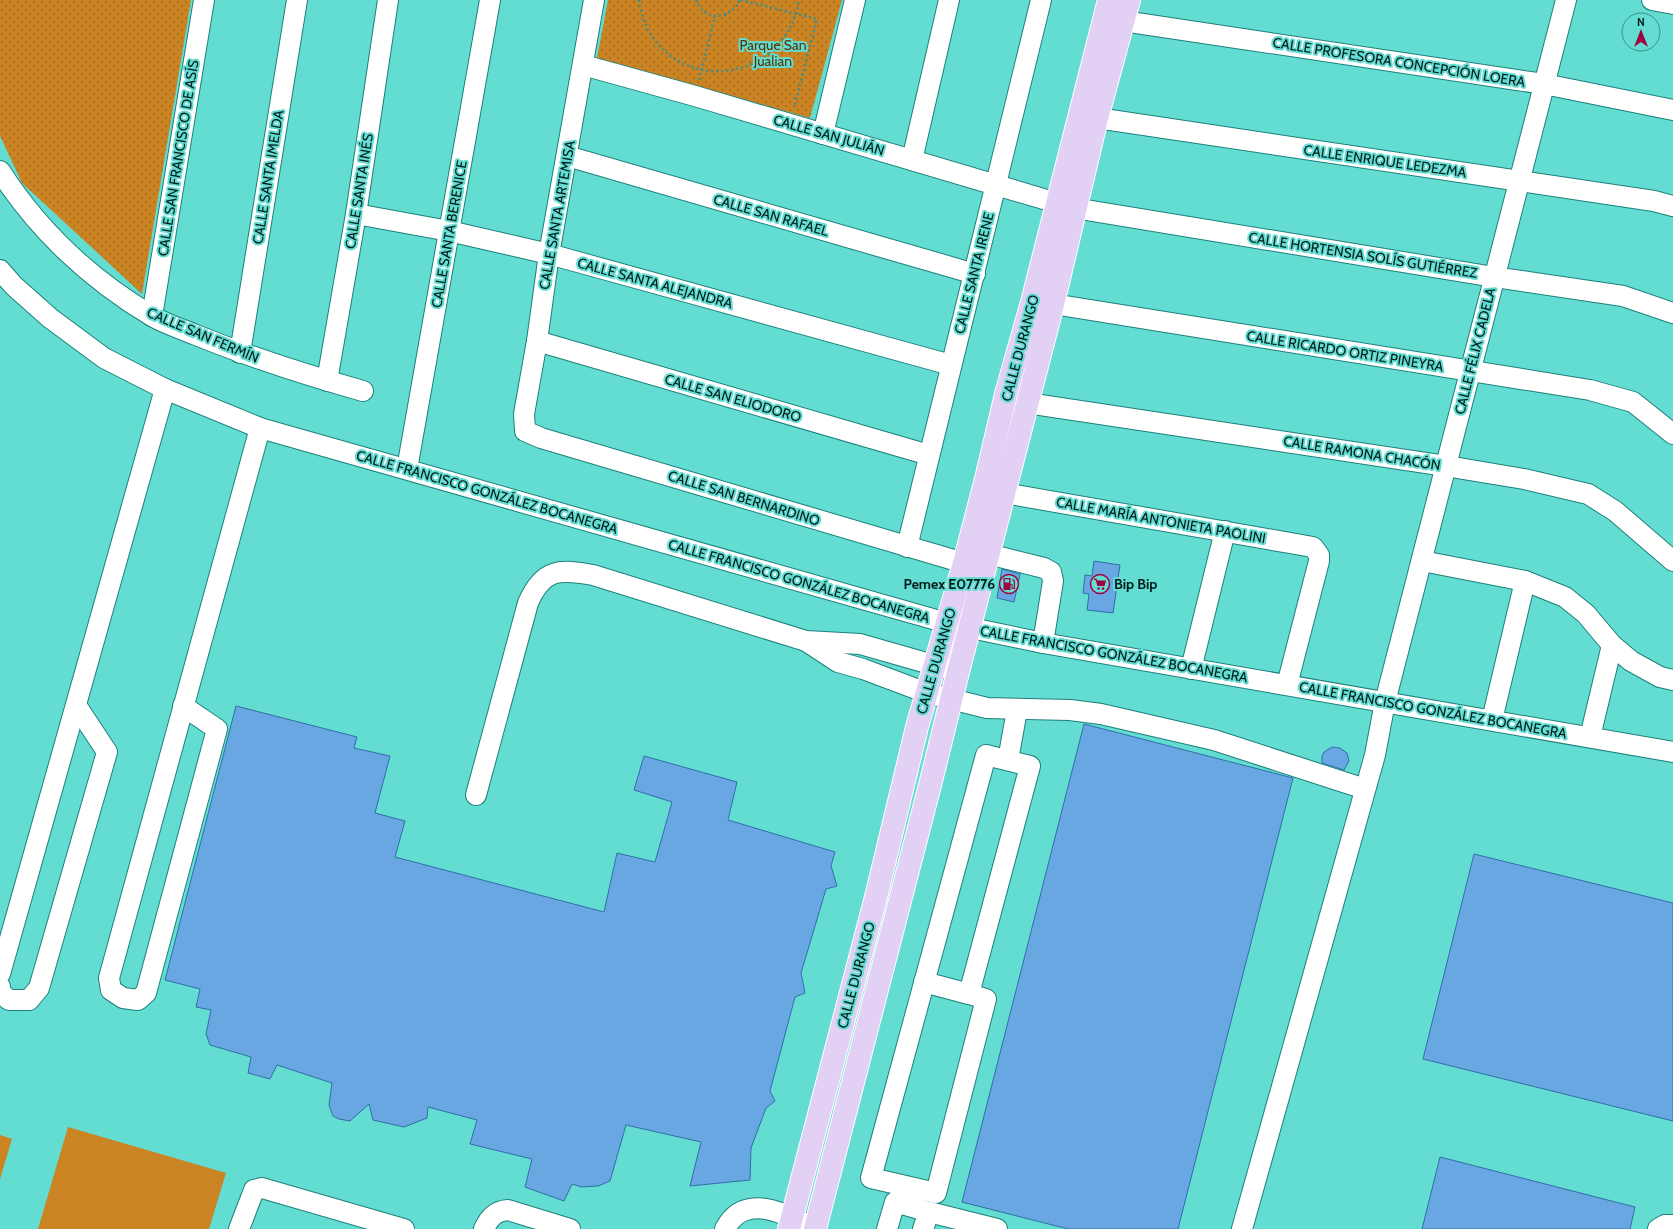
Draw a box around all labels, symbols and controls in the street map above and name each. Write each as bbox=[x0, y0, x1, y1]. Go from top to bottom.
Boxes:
north arrow bbox=[1621, 12, 1661, 52]
text: N bbox=[1637, 15, 1645, 29]
street label: CALLE PROFESORA CONCEPCIÓN LOERA bbox=[1271, 33, 1527, 91]
park label: Parque San Jualian bbox=[740, 36, 807, 70]
street label: CALLE SAN FRANCISCO DE ASÍS bbox=[154, 59, 202, 257]
street label: CALLE SANTA IMELDA bbox=[249, 108, 288, 245]
street label: CALLE SAN JULIÁN bbox=[771, 111, 887, 159]
street label: CALLE SANTA INÉS bbox=[341, 132, 377, 250]
street label: CALLE SANTA ARTEMISA bbox=[535, 139, 579, 291]
street label: CALLE ENRIQUE LEDEZMA bbox=[1303, 141, 1468, 181]
street label: CALLE SANTA BERENICE bbox=[427, 159, 471, 309]
street label: CALLE SAN RAFAEL bbox=[711, 190, 831, 240]
street label: CALLE SANTA IRENE bbox=[950, 210, 998, 336]
street label: CALLE HORTENSIA SOLÍS GUTIÉRREZ bbox=[1247, 228, 1479, 282]
street label: CALLE SANTA ALEJANDRA bbox=[575, 254, 735, 312]
street label: CALLE FÉLIX CADELA bbox=[1451, 285, 1500, 416]
street label: CALLE DURANGO bbox=[997, 293, 1043, 403]
street label: CALLE SAN FERMÍN bbox=[144, 303, 262, 367]
street label: CALLE RICARDO ORTIZ PINEYRA bbox=[1245, 327, 1445, 376]
street label: CALLE SAN ELIODORO bbox=[663, 370, 804, 426]
street label: CALLE RAMONA CHACÓN bbox=[1282, 432, 1442, 474]
street label: CALLE FRANCISCO GONZÁLEZ BOCANEGRA bbox=[354, 446, 620, 538]
street label: CALLE SAN BERNARDINO bbox=[666, 466, 822, 530]
street label: CALLE MARÍA ANTONIETA PAOLINI bbox=[1055, 493, 1267, 547]
street label: CALLE FRANCISCO GONZÁLEZ BOCANEGRA bbox=[666, 535, 932, 627]
fuel station icon: Pemex E07776 bbox=[998, 573, 1020, 595]
supermarket icon: Bip Bip bbox=[1089, 573, 1111, 595]
place label: Pemex E07776 bbox=[903, 575, 995, 593]
place label: Bip Bip bbox=[1114, 575, 1157, 593]
street label: CALLE DURANGO bbox=[912, 606, 960, 716]
street label: CALLE FRANCISCO GONZÁLEZ BOCANEGRA bbox=[979, 622, 1250, 686]
street label: CALLE FRANCISCO GONZÁLEZ BOCANEGRA bbox=[1298, 678, 1569, 742]
street label: CALLE DURANGO bbox=[833, 920, 879, 1030]

